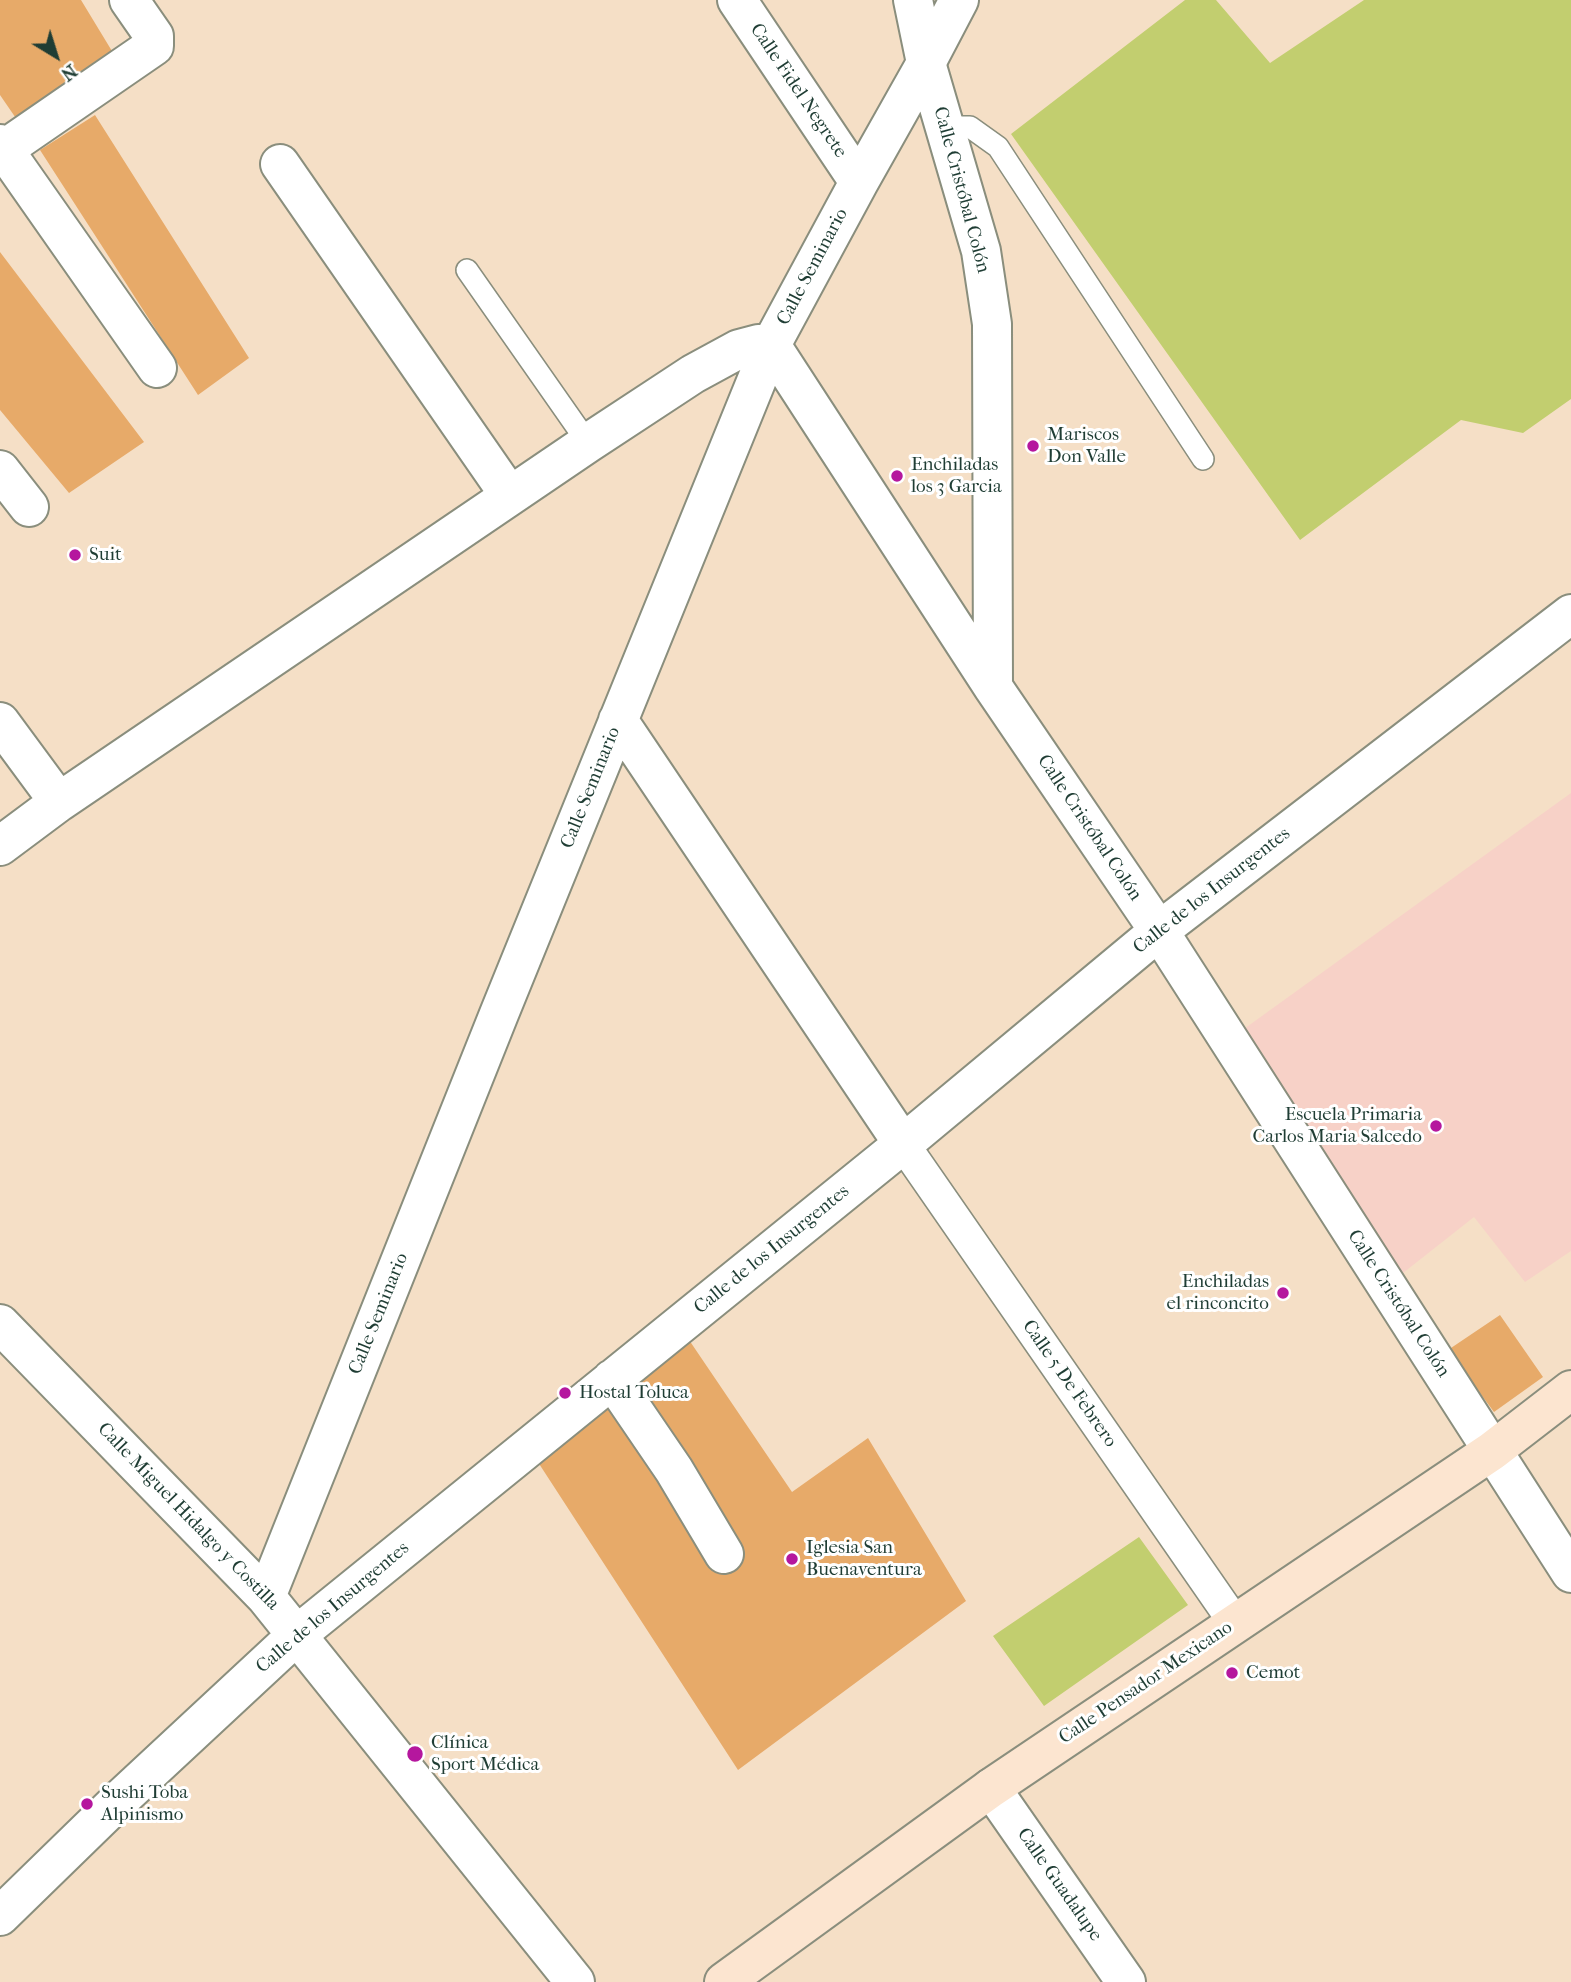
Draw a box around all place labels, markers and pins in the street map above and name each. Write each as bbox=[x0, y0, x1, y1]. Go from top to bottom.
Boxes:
place label: Mariscos Don Valle bbox=[1047, 424, 1126, 468]
marker: Mariscos Don Valle bbox=[1025, 438, 1041, 454]
place label: Enchiladas los 3 Garcia bbox=[911, 454, 1002, 498]
marker: Enchiladas los 3 Garcia bbox=[889, 468, 905, 484]
place label: Suit bbox=[89, 544, 122, 566]
marker: Suit bbox=[67, 547, 83, 563]
place label: Escuela Primaria Carlos Maria Salcedo bbox=[1252, 1104, 1422, 1148]
marker: Escuela Primaria Carlos Maria Salcedo bbox=[1428, 1118, 1444, 1134]
place label: Enchiladas el rinconcito bbox=[1167, 1271, 1269, 1315]
marker: Enchiladas el rinconcito bbox=[1275, 1285, 1291, 1301]
place label: Hostal Toluca bbox=[579, 1382, 689, 1404]
marker: Hostal Toluca bbox=[557, 1385, 573, 1401]
place label: Iglesia San Buenaventura bbox=[806, 1537, 922, 1581]
marker: Iglesia San Buenaventura bbox=[784, 1551, 800, 1567]
place label: Cemot bbox=[1246, 1662, 1300, 1684]
marker: Cemot bbox=[1224, 1665, 1240, 1681]
place label: Clínica Sport Médica bbox=[431, 1732, 539, 1776]
marker: Clínica Sport Médica bbox=[405, 1744, 425, 1764]
place label: Sushi Toba Alpinismo bbox=[101, 1782, 188, 1826]
marker: Sushi Toba Alpinismo bbox=[79, 1796, 95, 1812]

